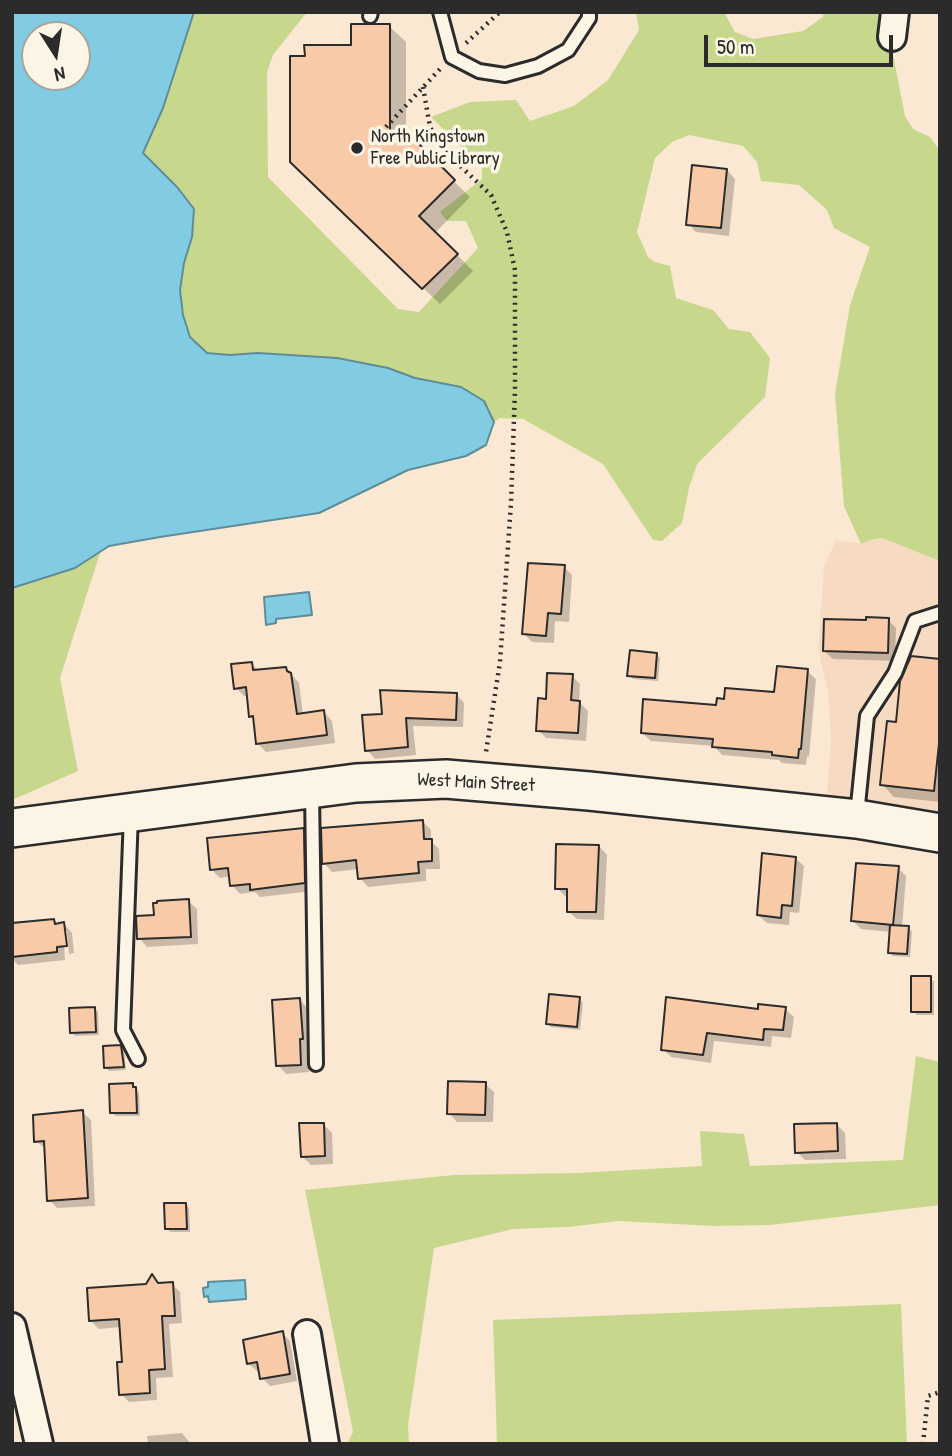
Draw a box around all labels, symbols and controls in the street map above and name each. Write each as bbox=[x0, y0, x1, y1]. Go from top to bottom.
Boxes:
north arrow bbox=[21, 21, 91, 91]
scale bar bbox=[707, 21, 896, 65]
text: 50 m bbox=[717, 32, 754, 61]
text: N bbox=[52, 61, 68, 88]
place label: North Kingstown Free Public Library bbox=[371, 126, 500, 170]
marker: North Kingstown Free Public Library bbox=[349, 140, 365, 156]
street label: West Main Street bbox=[417, 769, 535, 797]

